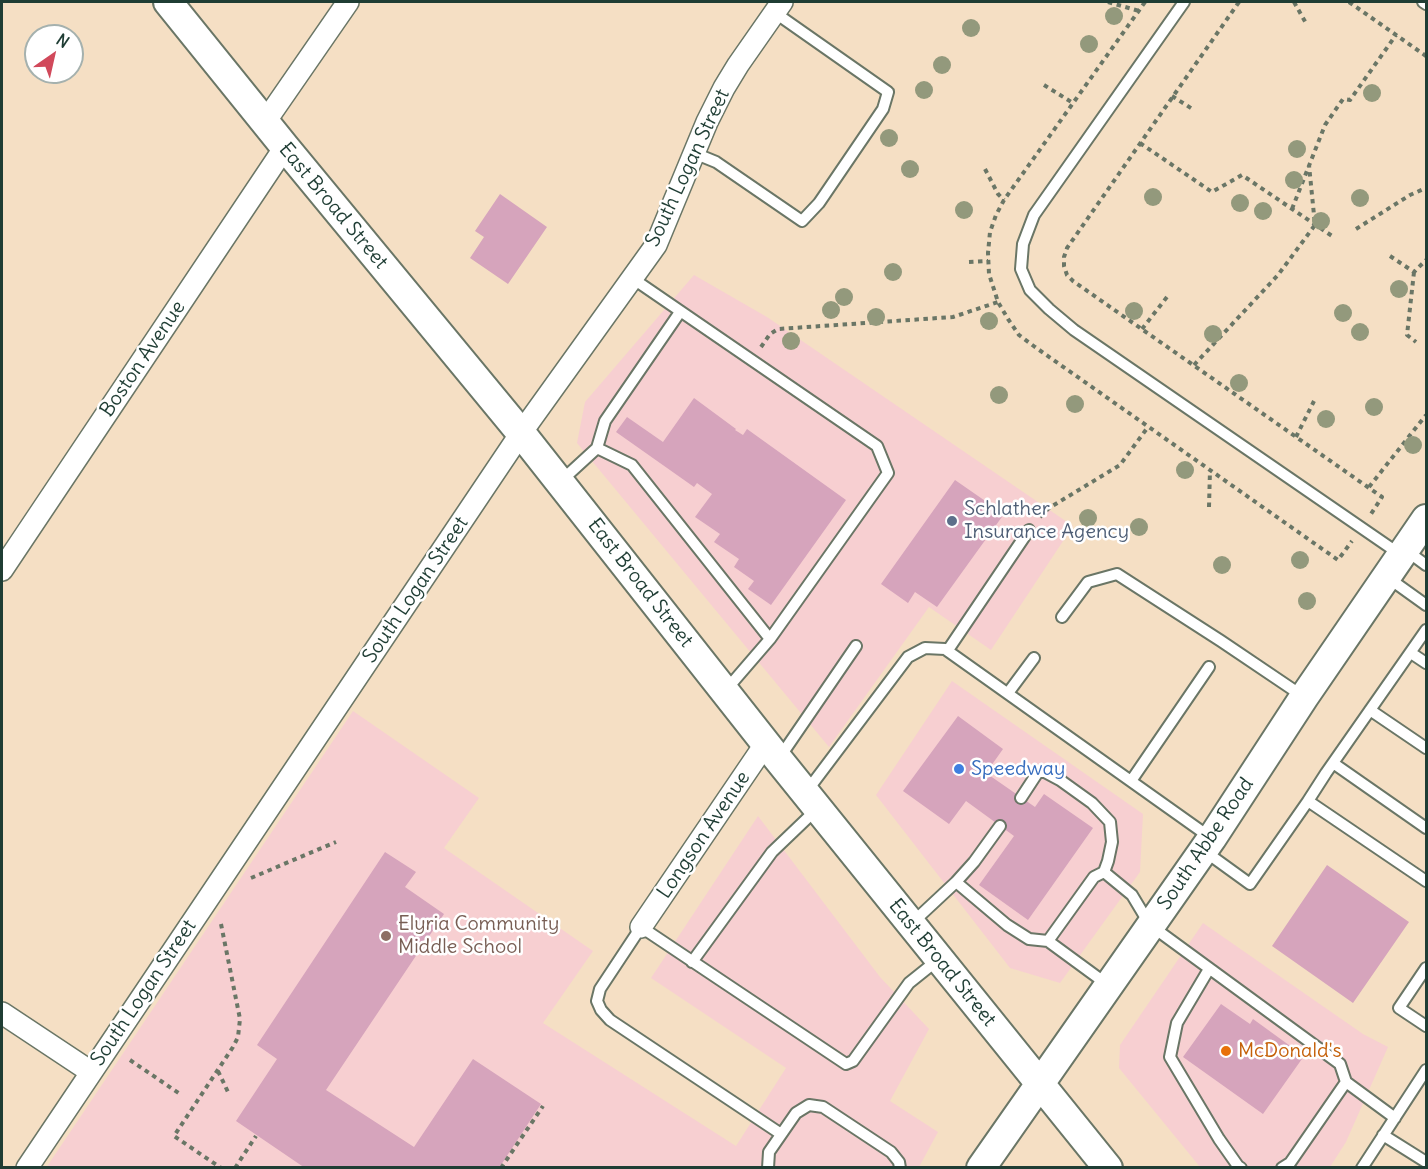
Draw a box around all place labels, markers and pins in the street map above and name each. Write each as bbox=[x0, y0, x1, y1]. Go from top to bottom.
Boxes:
place label: Schlather Insurance Agency bbox=[964, 497, 1129, 544]
marker: Schlather Insurance Agency bbox=[945, 514, 959, 528]
place label: Speedway bbox=[971, 757, 1065, 781]
marker: Speedway bbox=[952, 762, 966, 776]
place label: Elyria Community Middle School bbox=[398, 912, 559, 959]
marker: Elyria Community Middle School bbox=[379, 929, 393, 943]
place label: McDonald's bbox=[1238, 1039, 1342, 1063]
marker: McDonald's bbox=[1219, 1044, 1233, 1058]

